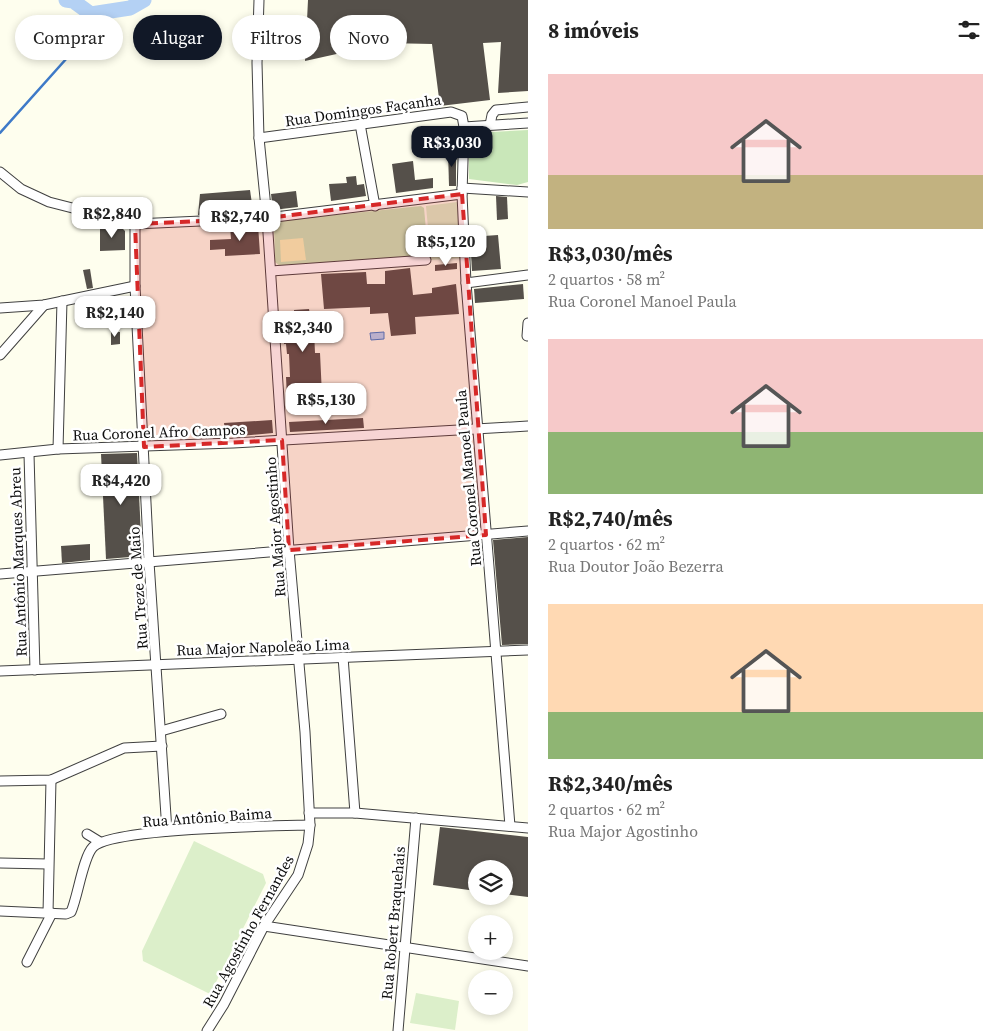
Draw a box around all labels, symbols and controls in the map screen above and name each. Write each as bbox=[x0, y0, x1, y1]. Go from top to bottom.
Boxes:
chip: Comprar bbox=[15, 15, 123, 60]
chip: Alugar bbox=[133, 15, 222, 60]
chip: Filtros bbox=[232, 15, 320, 60]
chip: Novo bbox=[330, 15, 407, 60]
text: 8 imóveis bbox=[548, 16, 639, 45]
icon: filters bbox=[955, 16, 983, 44]
street label: Rua Domingos Façanha bbox=[283, 89, 443, 131]
icon: home bbox=[721, 106, 811, 196]
pin: R$3,030 bbox=[406, 126, 498, 168]
text: R$3,030 bbox=[422, 131, 482, 153]
pin: R$2,840 bbox=[66, 196, 158, 239]
pin: R$2,740 bbox=[194, 200, 286, 242]
text: R$2,840 bbox=[82, 202, 142, 224]
text: R$2,740 bbox=[210, 205, 270, 227]
pin: R$5,120 bbox=[400, 224, 492, 267]
text: R$5,120 bbox=[416, 230, 476, 252]
text: R$3,030/mês bbox=[548, 239, 673, 268]
text: 2 quartos · 58 m² bbox=[548, 268, 665, 290]
text: Rua Coronel Manoel Paula bbox=[548, 290, 737, 312]
pin: R$2,140 bbox=[69, 296, 161, 338]
text: R$2,140 bbox=[85, 301, 145, 323]
pin: R$2,340 bbox=[257, 310, 349, 353]
text: R$2,340 bbox=[273, 316, 333, 338]
icon: home bbox=[721, 371, 811, 461]
pin: R$5,130 bbox=[280, 382, 372, 425]
text: R$5,130 bbox=[296, 388, 356, 410]
street label: Rua Coronel Manoel Paula bbox=[450, 389, 486, 567]
street label: Rua Coronel Afro Campos bbox=[72, 418, 246, 446]
street label: Rua Major Agostinho bbox=[260, 456, 290, 598]
pin: R$4,420 bbox=[75, 464, 167, 506]
street label: Rua Antônio Marques Abreu bbox=[4, 467, 32, 657]
text: R$4,420 bbox=[91, 469, 151, 491]
text: R$2,740/mês bbox=[548, 504, 673, 533]
street label: Rua Treze de Maio bbox=[123, 526, 153, 650]
text: 2 quartos · 62 m² bbox=[548, 533, 665, 555]
text: Rua Doutor João Bezerra bbox=[548, 555, 724, 577]
street label: Rua Major Napoleão Lima bbox=[176, 633, 350, 661]
icon: home bbox=[721, 636, 811, 726]
text: R$2,340/mês bbox=[548, 769, 673, 798]
text: 2 quartos · 62 m² bbox=[548, 798, 665, 820]
street label: Rua Antônio Baima bbox=[142, 802, 273, 832]
text: Rua Major Agostinho bbox=[548, 820, 698, 842]
street label: Rua Robert Braquehais bbox=[376, 845, 410, 1001]
street label: Rua Agostinho Fernandes bbox=[197, 851, 299, 1011]
map controls bbox=[468, 860, 513, 1015]
button: layers bbox=[468, 860, 513, 905]
button: + bbox=[468, 915, 513, 960]
button: − bbox=[468, 970, 513, 1015]

